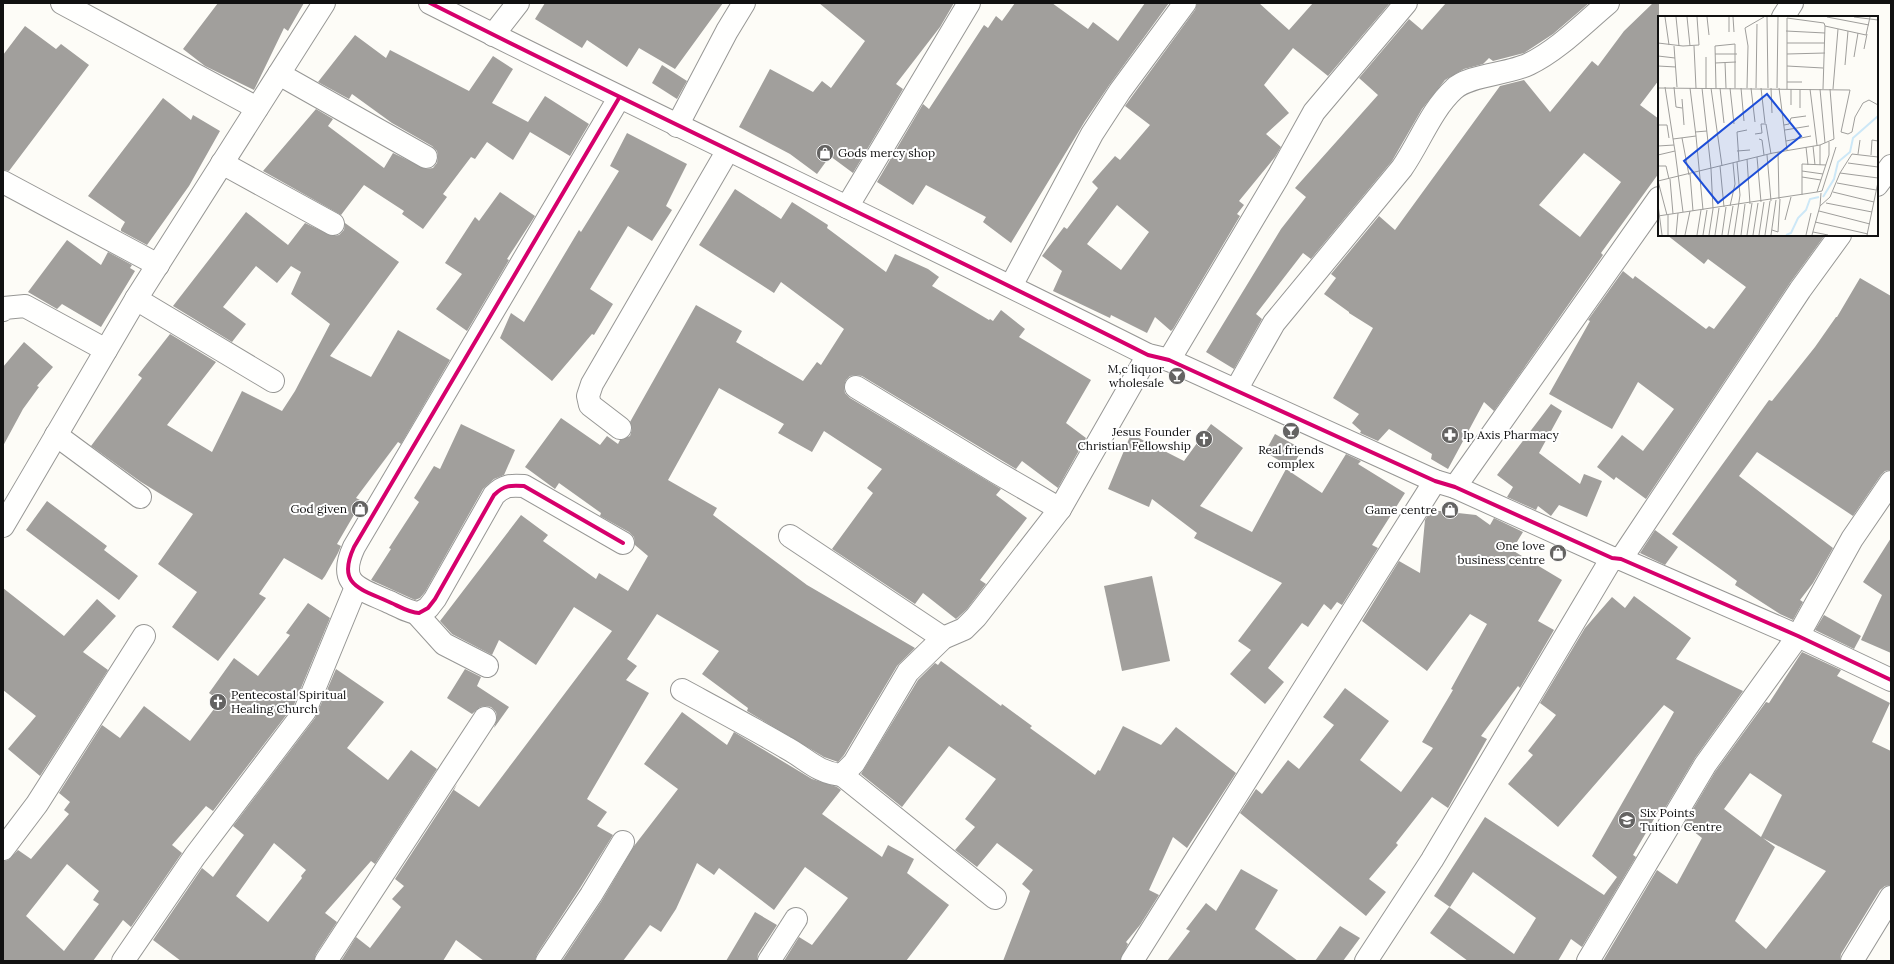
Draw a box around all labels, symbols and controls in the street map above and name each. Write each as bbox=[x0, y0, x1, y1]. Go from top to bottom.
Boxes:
inset map bbox=[1658, 16, 1878, 236]
shop icon: Gods mercy shop bbox=[815, 143, 835, 163]
place label: Gods mercy shop bbox=[838, 145, 935, 160]
place label: M,c liquor wholesale bbox=[1107, 361, 1165, 390]
bar icon: M,c liquor wholesale bbox=[1167, 366, 1187, 386]
bar icon: Real friends complex bbox=[1281, 421, 1301, 441]
place label: Jesus Founder Christian Fellowship bbox=[1077, 424, 1192, 453]
pharmacy icon: Ip Axis Pharmacy bbox=[1440, 425, 1460, 445]
place label: Ip Axis Pharmacy bbox=[1463, 427, 1559, 442]
church icon: Jesus Founder Christian Fellowship bbox=[1194, 429, 1214, 449]
place label: Real friends complex bbox=[1258, 442, 1324, 471]
shop icon: God given bbox=[350, 499, 370, 519]
shop icon: Game centre bbox=[1440, 500, 1460, 520]
place label: God given bbox=[290, 501, 347, 516]
place label: Game centre bbox=[1365, 502, 1437, 517]
place label: One love business centre bbox=[1458, 538, 1545, 567]
shop icon: One love business centre bbox=[1548, 543, 1568, 563]
place label: Pentecostal Spiritual Healing Church bbox=[231, 687, 346, 716]
church icon: Pentecostal Spiritual Healing Church bbox=[208, 692, 228, 712]
place label: Six Points Tuition Centre bbox=[1640, 805, 1723, 834]
school or university icon: Six Points Tuition Centre bbox=[1617, 810, 1637, 830]

